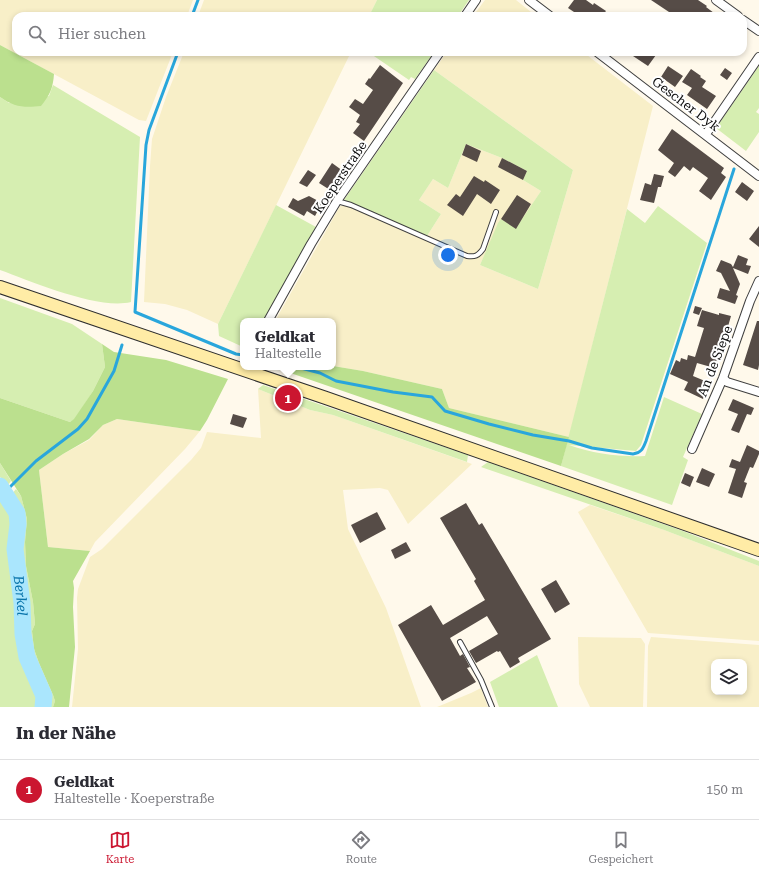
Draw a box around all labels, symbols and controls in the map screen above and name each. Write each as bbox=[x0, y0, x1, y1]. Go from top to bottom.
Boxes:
search box bbox=[12, 12, 747, 56]
icon: search bbox=[26, 23, 48, 45]
text: Hier suchen bbox=[58, 25, 146, 43]
street label: Gescher Dyk bbox=[649, 74, 723, 134]
street label: Koeperstraße bbox=[310, 138, 370, 216]
your location bbox=[438, 245, 458, 265]
popup bbox=[240, 318, 336, 370]
street label: An de Siepe bbox=[695, 324, 735, 398]
text: Geldkat bbox=[255, 328, 315, 346]
text: Haltestelle bbox=[255, 346, 321, 361]
pin: 1 bbox=[275, 383, 301, 413]
water label: Berkel bbox=[10, 573, 30, 616]
map controls bbox=[711, 659, 747, 695]
button: layers bbox=[711, 659, 747, 695]
text: In der Nähe bbox=[16, 723, 116, 743]
text: Geldkat bbox=[54, 773, 114, 791]
text: 1 bbox=[25, 782, 33, 797]
text: 150 m bbox=[706, 782, 743, 797]
text: Haltestelle · Koeperstraße bbox=[54, 791, 214, 806]
tab: Karte bbox=[106, 829, 134, 866]
tab: Route bbox=[346, 829, 377, 866]
tab: Gespeichert bbox=[588, 829, 653, 866]

